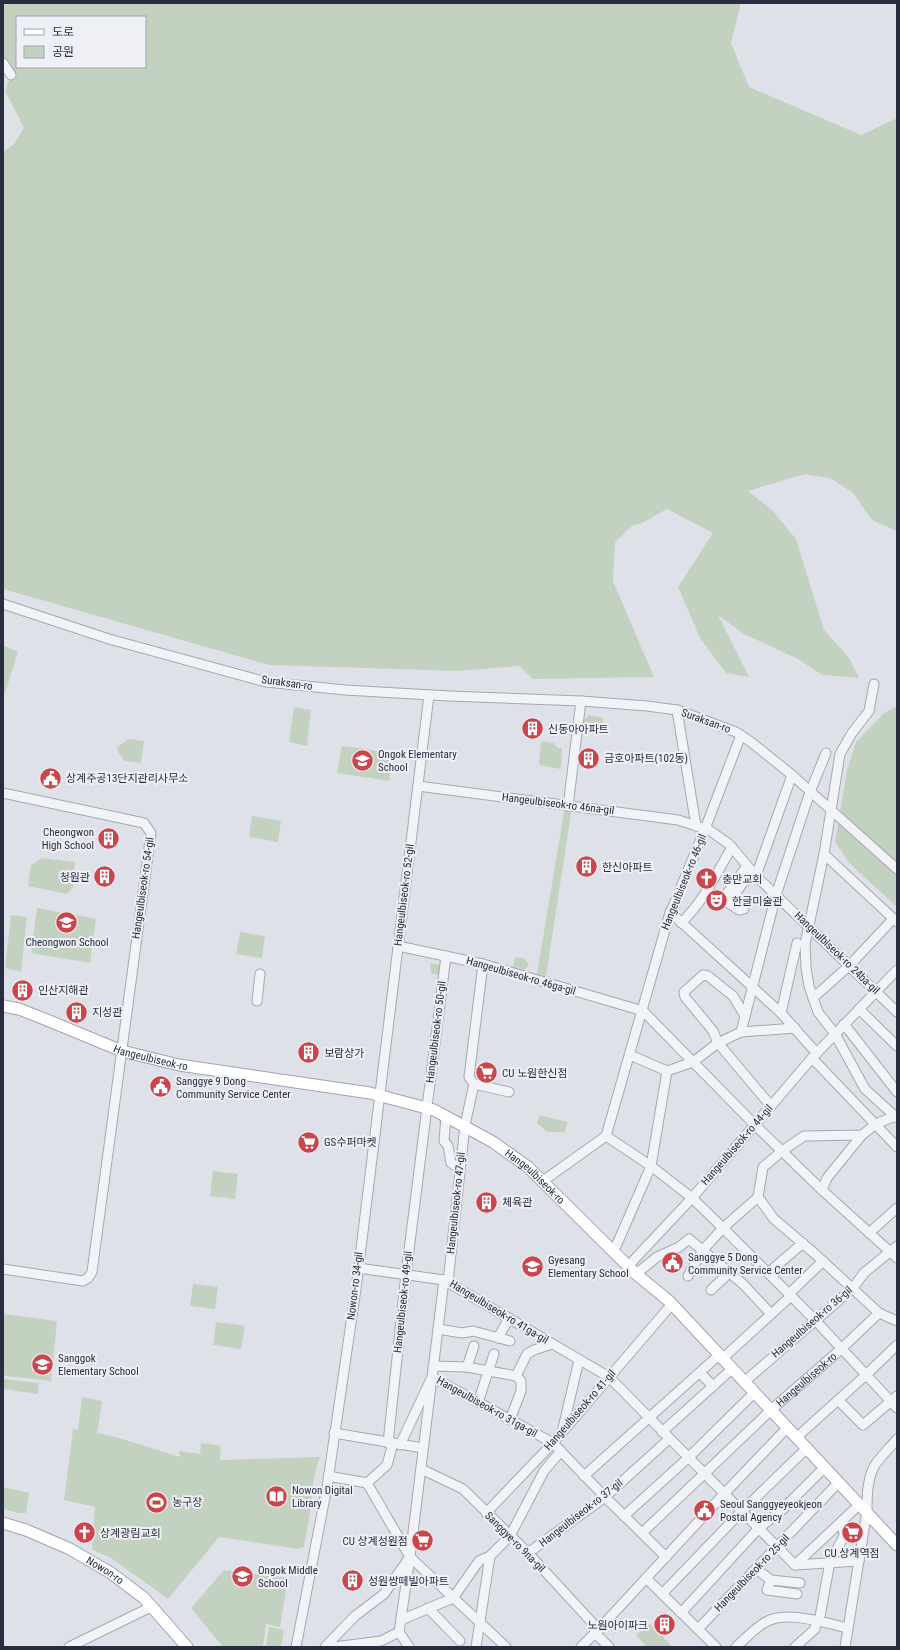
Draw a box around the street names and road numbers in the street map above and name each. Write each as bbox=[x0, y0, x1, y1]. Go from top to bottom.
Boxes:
street label: Suraksan-ro bbox=[261, 673, 314, 693]
street label: Suraksan-ro bbox=[680, 706, 733, 736]
street label: Hangeulbiseok-ro 46na-gil bbox=[501, 791, 615, 817]
street label: Hangeulbiseok-ro 46-gil bbox=[659, 832, 709, 932]
street label: Hangeulbiseok-ro 54-gil bbox=[129, 836, 157, 940]
street label: Hangeulbiseok-ro 52-gil bbox=[391, 843, 417, 947]
street label: Hangeulbiseok-ro 24ba-gil bbox=[792, 909, 882, 997]
street label: Hangeulbiseok-ro 46ga-gil bbox=[465, 954, 577, 998]
street label: Hangeulbiseok-ro 50-gil bbox=[423, 980, 449, 1084]
street label: Hangeulbiseok-ro bbox=[112, 1042, 189, 1073]
street label: Hangeulbiseok-ro 44-gil bbox=[698, 1102, 776, 1188]
street label: Hangeulbiseok-ro bbox=[503, 1146, 568, 1207]
street label: Hangeulbiseok-ro 47-gil bbox=[444, 1151, 468, 1255]
street label: Hangeulbiseok-ro 49-gil bbox=[391, 1250, 415, 1354]
street label: Nowon-ro 34-gil bbox=[344, 1251, 366, 1321]
street label: Hangeulbiseok-ro 41ga-gil bbox=[447, 1277, 551, 1347]
street label: Hangeulbiseok-ro 36-gil bbox=[769, 1283, 855, 1361]
street label: Hangeulbiseok-ro bbox=[773, 1349, 840, 1409]
street label: Hangeulbiseok-ro 41-gil bbox=[541, 1367, 619, 1453]
street label: Hangeulbiseok-ro 31ga-gil bbox=[434, 1374, 540, 1440]
street label: Hangeulbiseok-ro 37-gil bbox=[537, 1476, 625, 1550]
street label: Sanggye-ro 9na-gil bbox=[482, 1509, 548, 1575]
street label: Hangeulbiseok-ro 25-gil bbox=[712, 1532, 792, 1614]
street label: Nowon-ro bbox=[84, 1554, 127, 1587]

